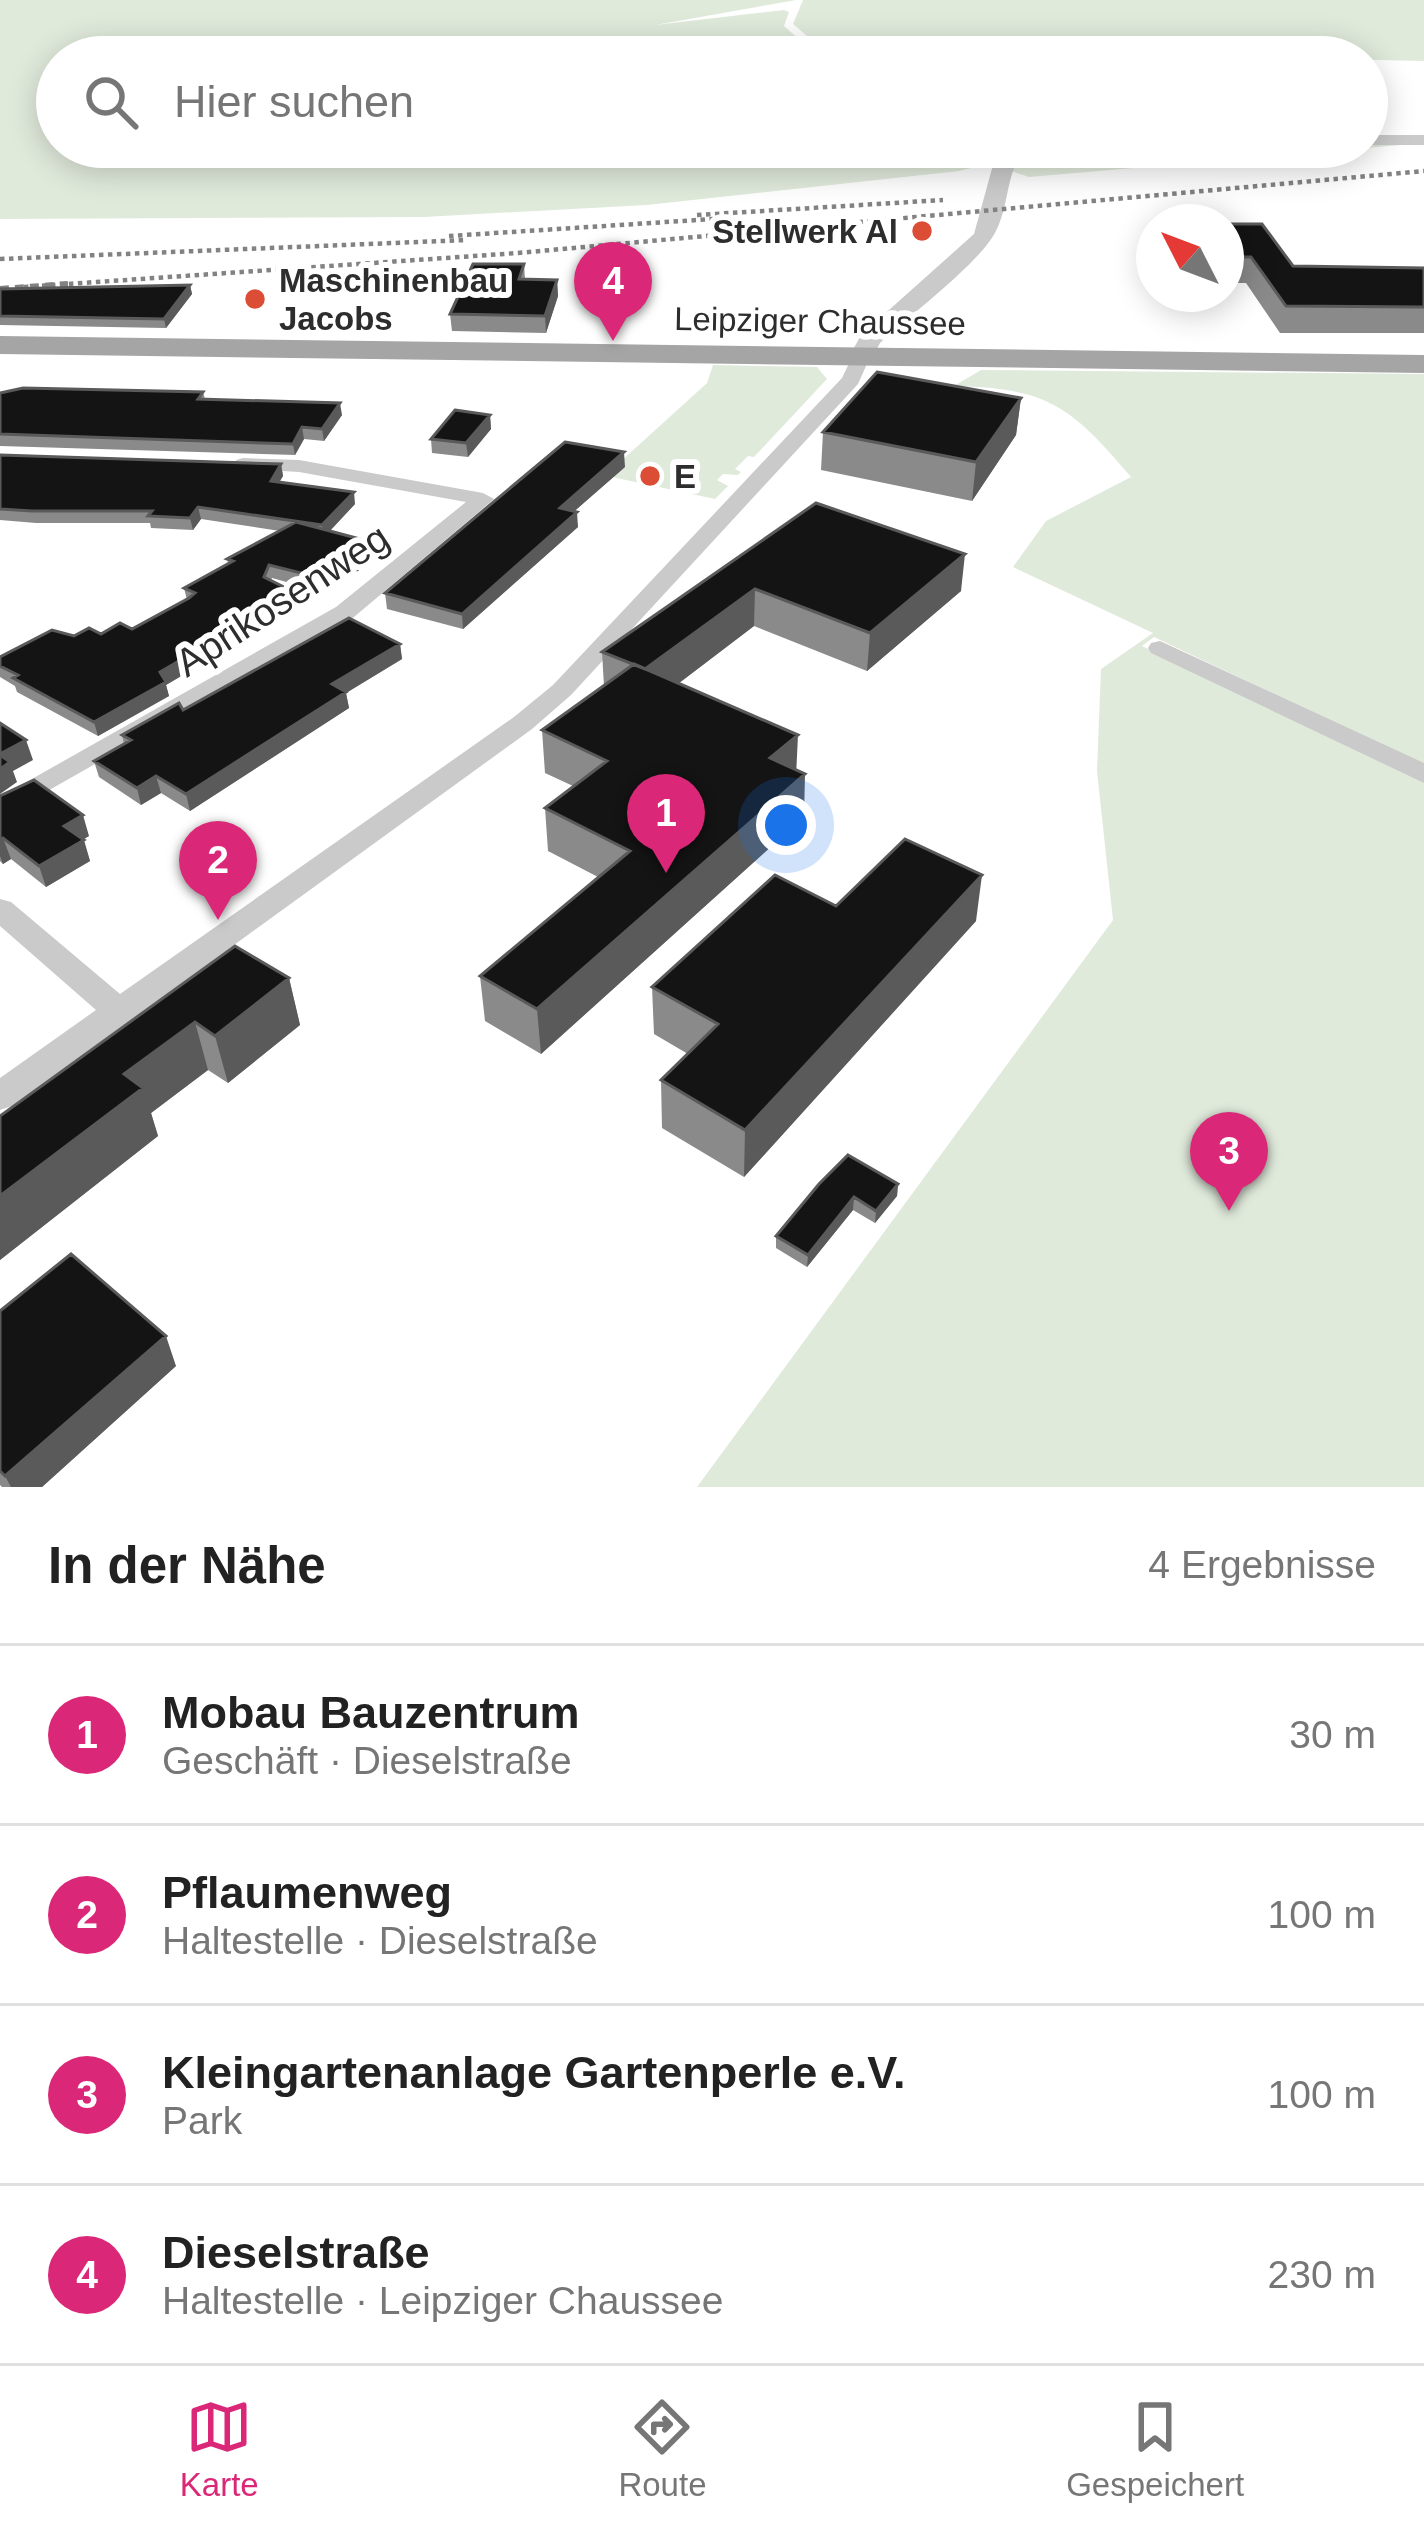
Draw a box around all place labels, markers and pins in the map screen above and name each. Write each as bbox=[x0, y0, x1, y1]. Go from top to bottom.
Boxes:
place label: Stellwerk Al bbox=[712, 213, 898, 250]
marker: Stellwerk Al bbox=[909, 218, 935, 244]
pin: 4 bbox=[574, 242, 652, 341]
place label: Maschinenbau Jacobs bbox=[279, 262, 508, 337]
marker: Maschinenbau Jacobs bbox=[242, 286, 268, 312]
place label: E bbox=[674, 458, 696, 495]
marker: E bbox=[637, 463, 663, 489]
pin: 1 bbox=[627, 774, 705, 873]
pin: 2 bbox=[179, 821, 257, 920]
pin: 3 bbox=[1190, 1112, 1268, 1211]

